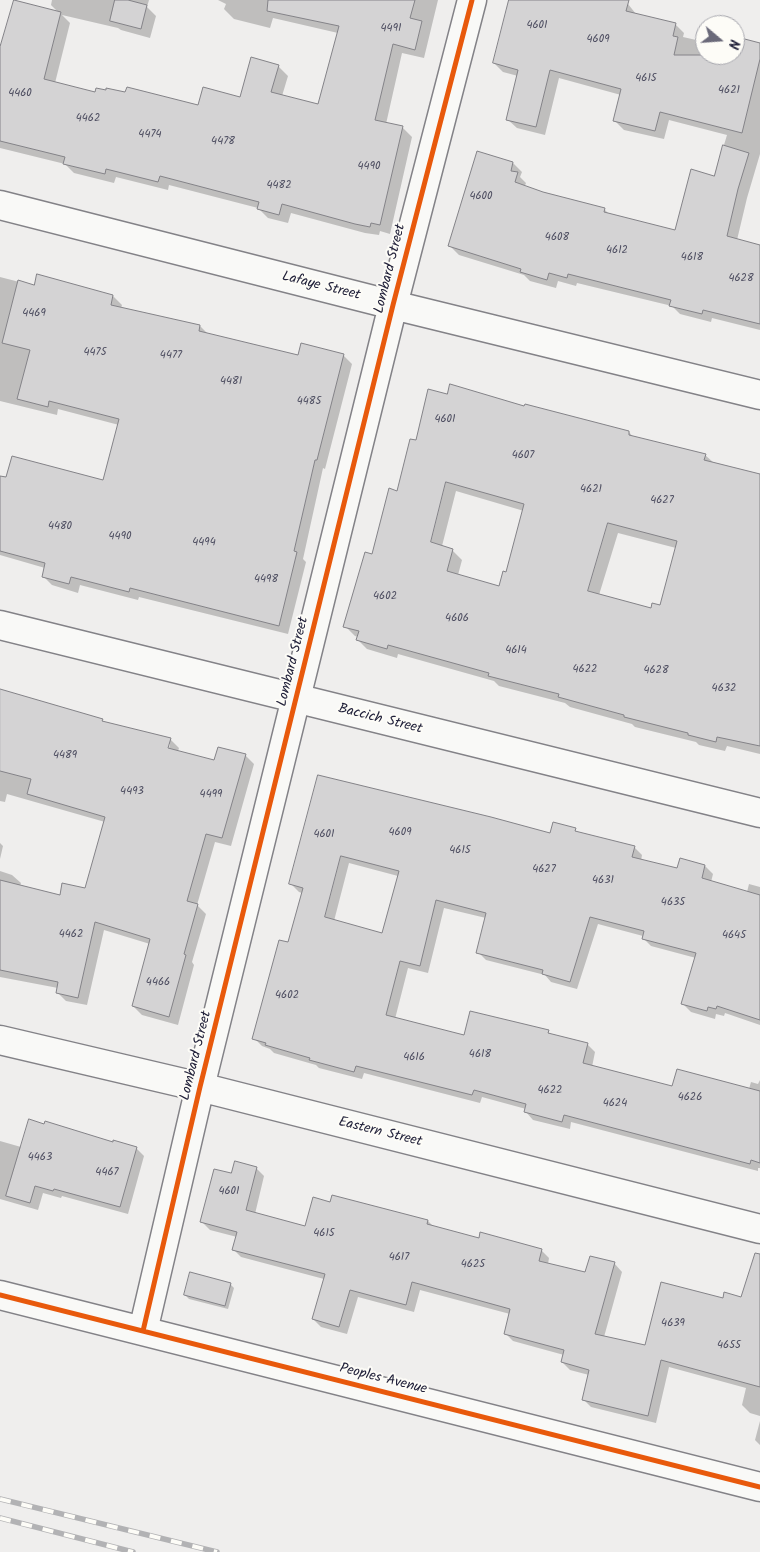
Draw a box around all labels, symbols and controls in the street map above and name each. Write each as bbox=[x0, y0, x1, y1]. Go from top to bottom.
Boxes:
north arrow bbox=[695, 15, 745, 65]
house number: 4601 bbox=[526, 19, 548, 33]
house number: 4491 bbox=[381, 22, 401, 36]
house number: 4609 bbox=[586, 33, 610, 47]
text: N bbox=[721, 37, 745, 52]
house number: 4615 bbox=[635, 72, 657, 86]
house number: 4621 bbox=[718, 84, 740, 98]
house number: 4460 bbox=[8, 87, 32, 101]
house number: 4462 bbox=[76, 112, 100, 126]
house number: 4474 bbox=[138, 128, 162, 142]
house number: 4478 bbox=[211, 135, 235, 149]
house number: 4490 bbox=[358, 160, 380, 174]
house number: 4482 bbox=[266, 179, 292, 193]
house number: 4600 bbox=[469, 190, 493, 204]
street label: Lombard Street bbox=[372, 222, 410, 316]
house number: 4608 bbox=[545, 231, 569, 245]
house number: 4612 bbox=[606, 244, 628, 258]
house number: 4618 bbox=[681, 251, 703, 265]
street label: Lafaye Street bbox=[280, 269, 362, 305]
house number: 4628 bbox=[728, 272, 754, 286]
house number: 4469 bbox=[22, 307, 46, 321]
house number: 4475 bbox=[83, 346, 107, 360]
house number: 4477 bbox=[160, 349, 182, 363]
house number: 4481 bbox=[220, 375, 242, 389]
house number: 4485 bbox=[297, 395, 321, 409]
house number: 4601 bbox=[434, 413, 456, 427]
house number: 4607 bbox=[512, 449, 534, 463]
house number: 4621 bbox=[580, 483, 602, 497]
house number: 4627 bbox=[650, 494, 674, 508]
house number: 4480 bbox=[48, 520, 72, 534]
house number: 4490 bbox=[109, 530, 131, 544]
house number: 4494 bbox=[192, 536, 216, 550]
house number: 4498 bbox=[254, 573, 278, 587]
house number: 4602 bbox=[373, 590, 397, 604]
house number: 4606 bbox=[445, 612, 469, 626]
street label: Lombard Street bbox=[275, 615, 313, 709]
house number: 4614 bbox=[505, 644, 527, 658]
house number: 4622 bbox=[573, 663, 597, 677]
house number: 4628 bbox=[643, 664, 669, 678]
house number: 4632 bbox=[712, 682, 736, 696]
street label: Baccich Street bbox=[336, 701, 424, 739]
house number: 4489 bbox=[53, 749, 77, 763]
house number: 4493 bbox=[120, 785, 144, 799]
house number: 4499 bbox=[200, 788, 222, 802]
house number: 4609 bbox=[388, 826, 412, 840]
house number: 4601 bbox=[313, 828, 335, 842]
house number: 4615 bbox=[449, 844, 471, 858]
house number: 4627 bbox=[532, 863, 556, 877]
house number: 4631 bbox=[592, 874, 614, 888]
house number: 4635 bbox=[661, 896, 685, 910]
house number: 4462 bbox=[59, 928, 83, 942]
house number: 4645 bbox=[722, 929, 746, 943]
house number: 4466 bbox=[146, 976, 170, 990]
house number: 4602 bbox=[275, 989, 299, 1003]
street label: Lombard Street bbox=[178, 1009, 216, 1103]
house number: 4618 bbox=[469, 1048, 491, 1062]
house number: 4616 bbox=[403, 1051, 425, 1065]
house number: 4622 bbox=[538, 1084, 562, 1098]
house number: 4626 bbox=[678, 1091, 702, 1105]
house number: 4624 bbox=[603, 1097, 627, 1111]
street label: Eastern Street bbox=[336, 1114, 424, 1152]
house number: 4463 bbox=[28, 1151, 52, 1165]
house number: 4467 bbox=[95, 1166, 119, 1180]
house number: 4601 bbox=[218, 1185, 240, 1199]
house number: 4615 bbox=[313, 1227, 335, 1241]
house number: 4617 bbox=[389, 1251, 409, 1265]
house number: 4625 bbox=[461, 1258, 485, 1272]
house number: 4639 bbox=[661, 1317, 685, 1331]
house number: 4655 bbox=[717, 1339, 741, 1353]
street label: Peoples Avenue bbox=[338, 1361, 428, 1399]

